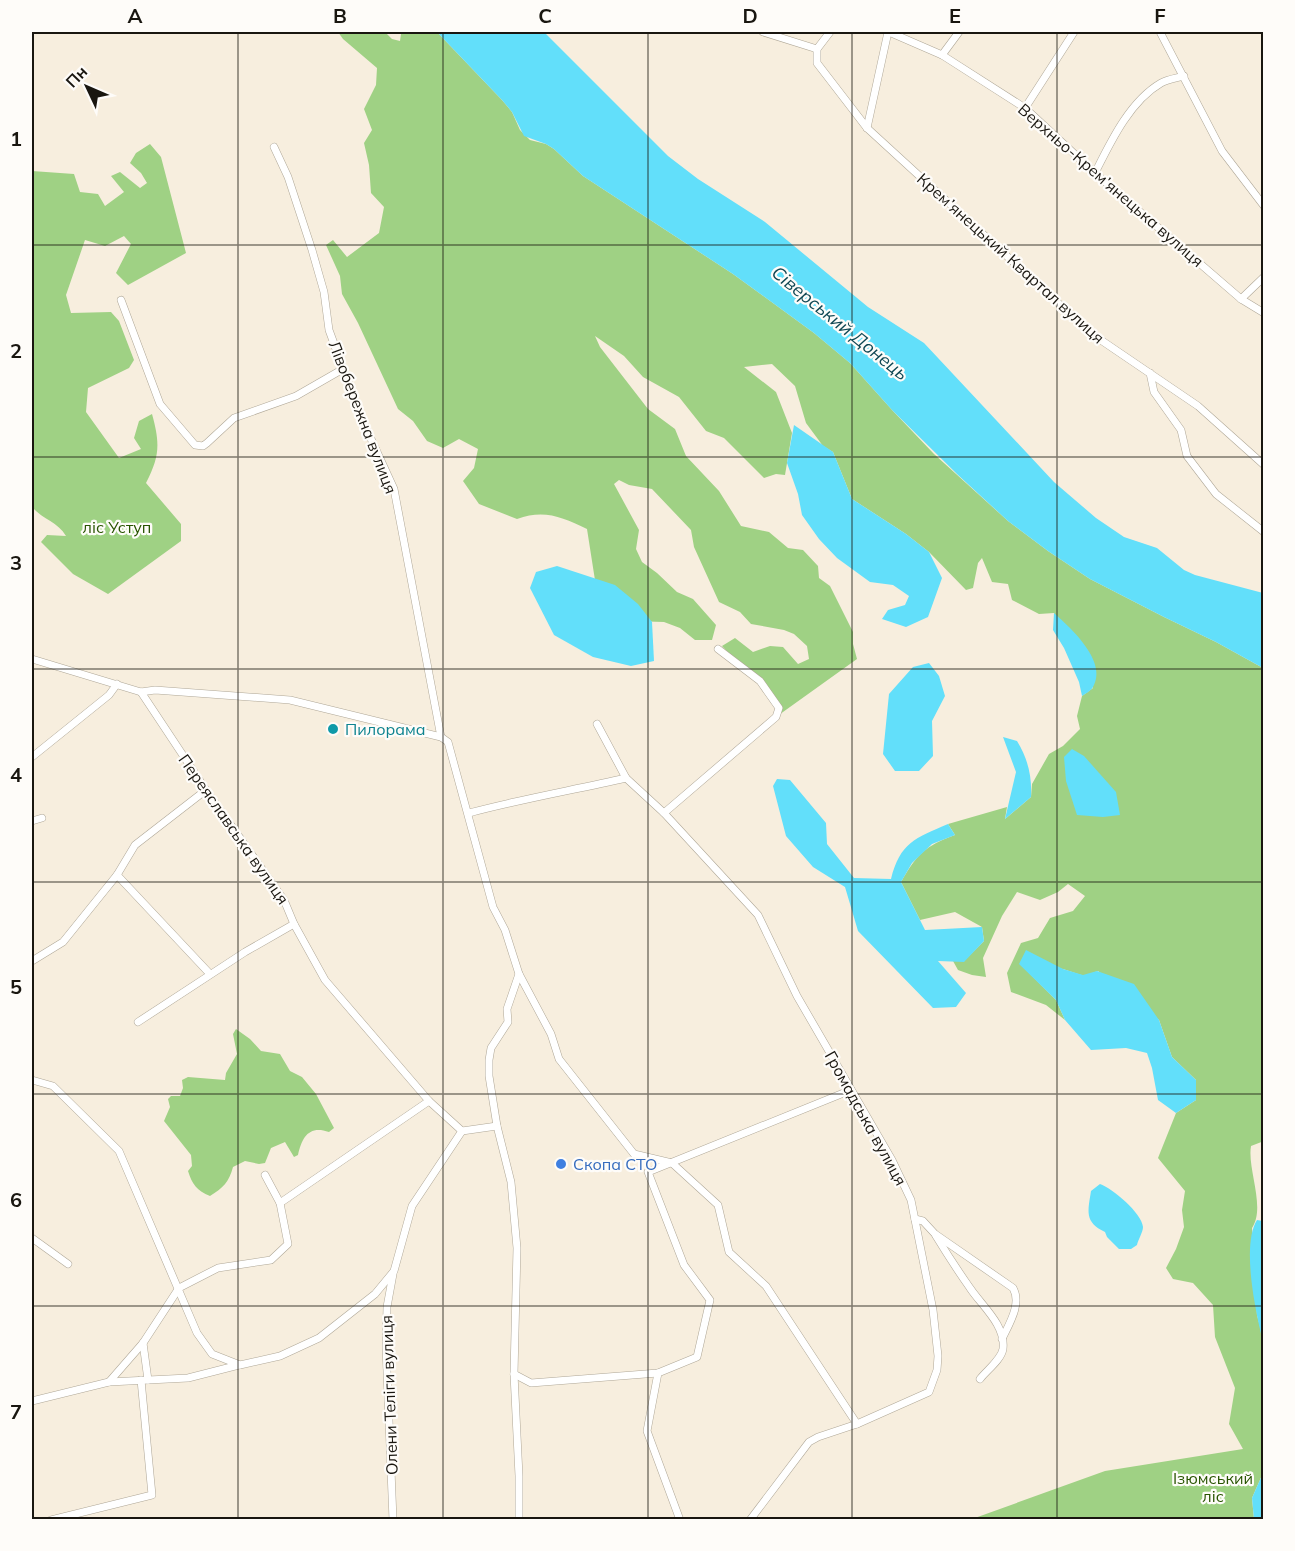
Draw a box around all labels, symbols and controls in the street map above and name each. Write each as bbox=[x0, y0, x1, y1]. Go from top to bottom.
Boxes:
text: A bbox=[128, 3, 143, 28]
text: B bbox=[333, 3, 347, 28]
text: C bbox=[538, 3, 552, 28]
text: D bbox=[742, 3, 758, 28]
text: E bbox=[949, 3, 961, 28]
text: F bbox=[1154, 3, 1166, 28]
north arrow bbox=[57, 57, 117, 117]
text: Пн bbox=[61, 62, 91, 92]
street label: Верхньо-Крем’янецька вулиця bbox=[1014, 99, 1208, 271]
text: 1 bbox=[10, 126, 22, 151]
street label: Крем’янецький Квартал вулиця bbox=[913, 169, 1109, 347]
water label: Сіверський Донець bbox=[767, 261, 913, 385]
text: 2 bbox=[10, 338, 22, 363]
street label: Лівобережна вулиця bbox=[325, 338, 401, 496]
park label: ліс Уступ bbox=[83, 517, 151, 537]
text: 3 bbox=[10, 550, 22, 575]
place label: Пилорама bbox=[345, 719, 426, 739]
marker: Пилорама bbox=[326, 722, 340, 736]
street label: Переяславська вулиця bbox=[175, 750, 293, 908]
text: 4 bbox=[10, 762, 22, 787]
text: 5 bbox=[10, 974, 22, 999]
street label: Громадська вулиця bbox=[821, 1047, 911, 1189]
place label: Скопа СТО bbox=[573, 1154, 657, 1174]
marker: Скопа СТО bbox=[554, 1157, 568, 1171]
text: 6 bbox=[10, 1187, 22, 1212]
street label: Олени Теліги вулиця bbox=[376, 1315, 402, 1475]
text: 7 bbox=[10, 1399, 22, 1424]
park label: Ізюмський ліс bbox=[1173, 1468, 1253, 1506]

